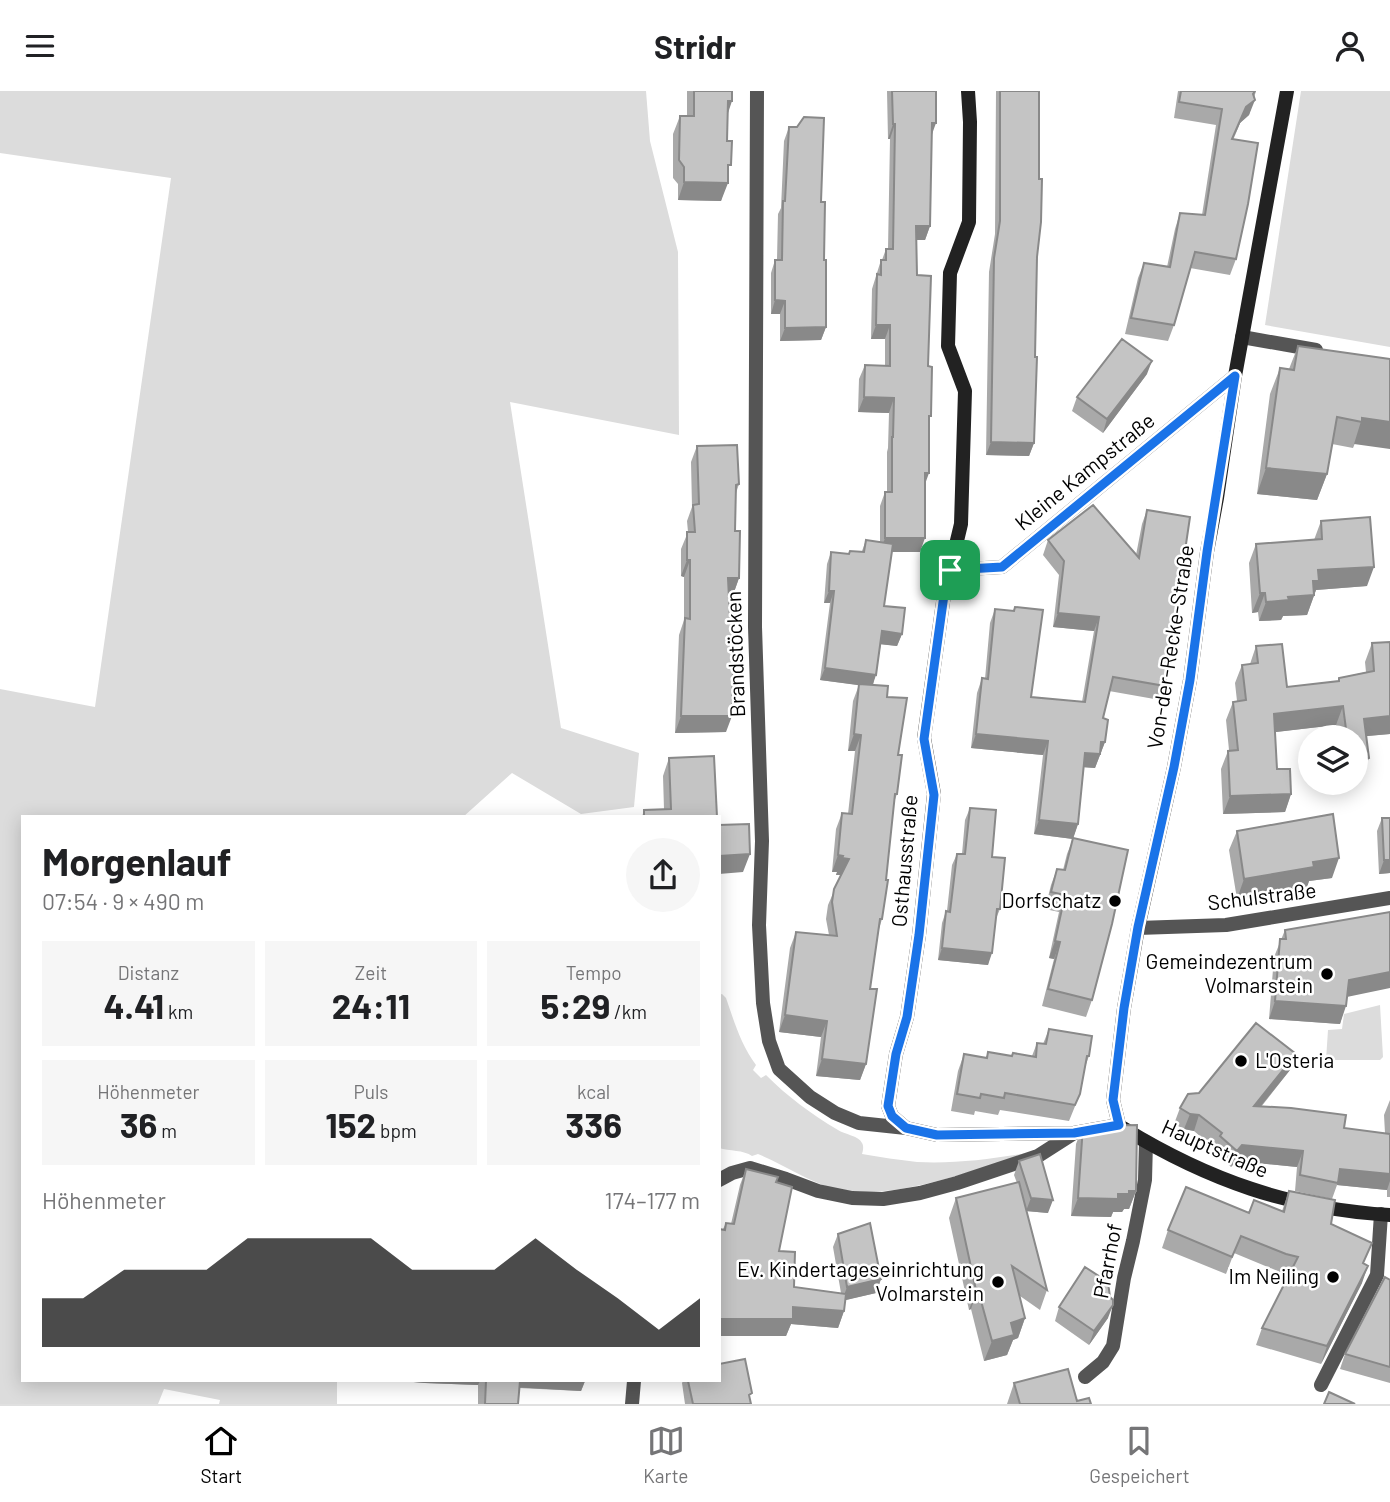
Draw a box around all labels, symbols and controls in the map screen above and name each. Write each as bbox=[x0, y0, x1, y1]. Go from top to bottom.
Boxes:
icon: menu bbox=[21, 27, 59, 65]
text: Stridr bbox=[654, 27, 736, 65]
icon: person bbox=[1331, 27, 1369, 65]
street label: Kleine Kampstraße bbox=[1009, 407, 1159, 535]
pin bbox=[920, 540, 980, 600]
street label: Von-der-Recke-Straße bbox=[1141, 543, 1198, 751]
icon: arrive bbox=[931, 551, 969, 589]
street label: Brandstöcken bbox=[720, 590, 749, 718]
map controls bbox=[1298, 725, 1368, 795]
button: layers bbox=[1298, 725, 1368, 795]
street label: Osthausstraße bbox=[885, 794, 922, 928]
text: Morgenlauf bbox=[42, 838, 231, 884]
button: share bbox=[626, 838, 700, 912]
street label: Schulstraße bbox=[1206, 876, 1318, 915]
text: 07:54 · 9 × 490 m bbox=[42, 887, 204, 915]
place label: Dorfschatz bbox=[1002, 887, 1101, 912]
marker: Dorfschatz bbox=[1107, 893, 1123, 909]
place label: Gemeindezentrum Volmarstein bbox=[1146, 948, 1313, 997]
text: Distanz bbox=[118, 961, 179, 984]
text: Zeit bbox=[355, 961, 387, 984]
text: Tempo bbox=[566, 961, 622, 984]
marker: Gemeindezentrum Volmarstein bbox=[1319, 966, 1335, 982]
text: 4.41 bbox=[103, 984, 164, 1026]
text: 24:11 bbox=[332, 984, 410, 1026]
text: 5:29 bbox=[540, 984, 610, 1026]
text: km bbox=[164, 1000, 193, 1023]
text: /km bbox=[610, 1000, 647, 1023]
place label: L'Osteria bbox=[1255, 1047, 1334, 1072]
marker: L'Osteria bbox=[1233, 1053, 1249, 1069]
text: Höhenmeter bbox=[97, 1080, 200, 1103]
text: Puls bbox=[354, 1080, 388, 1103]
text: kcal bbox=[577, 1080, 610, 1103]
text: 36 bbox=[120, 1103, 157, 1145]
text: 152 bbox=[325, 1103, 376, 1145]
text: 336 bbox=[565, 1103, 622, 1145]
street label: Hauptstraße bbox=[1158, 1113, 1273, 1182]
text: m bbox=[157, 1119, 177, 1142]
text: bpm bbox=[376, 1119, 417, 1142]
text: Höhenmeter bbox=[42, 1186, 166, 1214]
text: 174–177 m bbox=[605, 1186, 700, 1214]
street label: Pfarrhof bbox=[1087, 1221, 1126, 1300]
place label: Ev. Kindertageseinrichtung Volmarstein bbox=[737, 1256, 984, 1305]
place label: Im Neiling bbox=[1229, 1263, 1319, 1288]
marker: Im Neiling bbox=[1325, 1269, 1341, 1285]
marker: Ev. Kindertageseinrichtung Volmarstein bbox=[990, 1274, 1006, 1290]
tab: Start bbox=[200, 1422, 242, 1487]
tab: Karte bbox=[643, 1422, 688, 1487]
tab: Gespeichert bbox=[1089, 1422, 1190, 1487]

